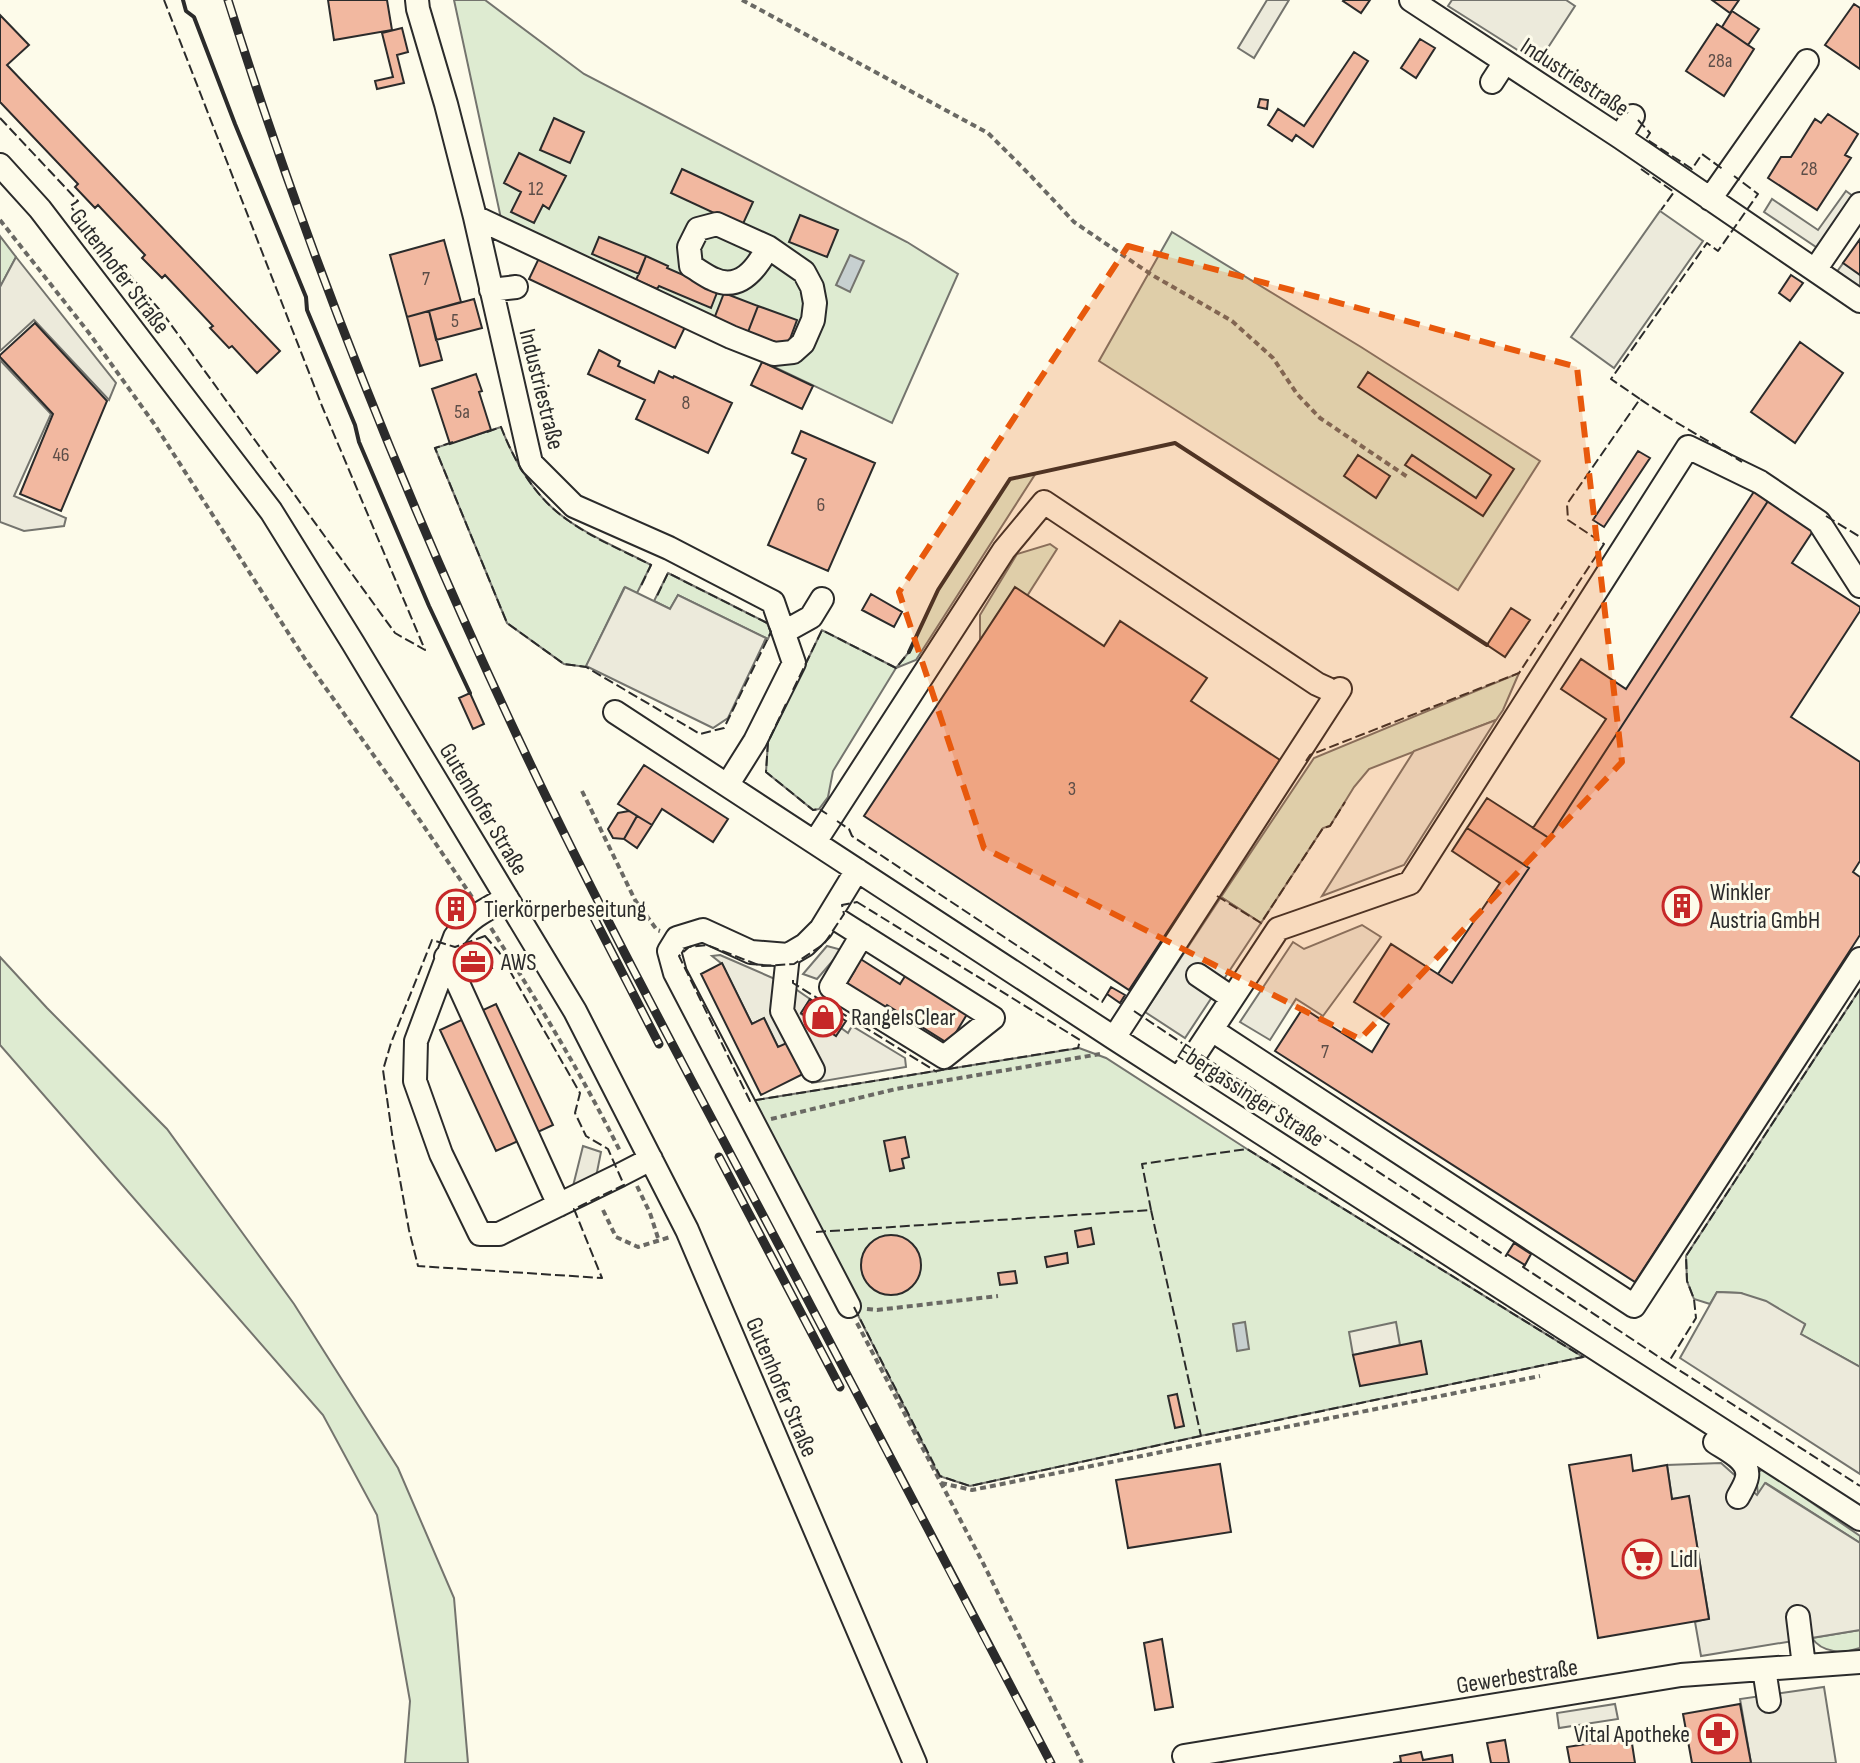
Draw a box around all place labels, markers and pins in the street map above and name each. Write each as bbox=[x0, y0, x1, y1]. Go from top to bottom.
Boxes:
place label: Winkler Austria GmbH bbox=[1709, 878, 1820, 935]
building icon: Winkler Austria GmbH bbox=[1661, 885, 1703, 927]
building icon: Tierkörperbeseitung bbox=[435, 888, 477, 930]
place label: Tierkörperbeseitung bbox=[484, 895, 646, 924]
office icon: AWS bbox=[452, 941, 494, 983]
place label: AWS bbox=[500, 948, 537, 977]
shop icon: RangeIsClear bbox=[802, 996, 844, 1038]
place label: RangeIsClear bbox=[851, 1003, 956, 1032]
supermarket icon: Lidl bbox=[1621, 1538, 1663, 1580]
place label: Lidl bbox=[1670, 1545, 1698, 1574]
pharmacy icon: Vital Apotheke bbox=[1697, 1713, 1739, 1755]
place label: Vital Apotheke bbox=[1574, 1720, 1690, 1749]

